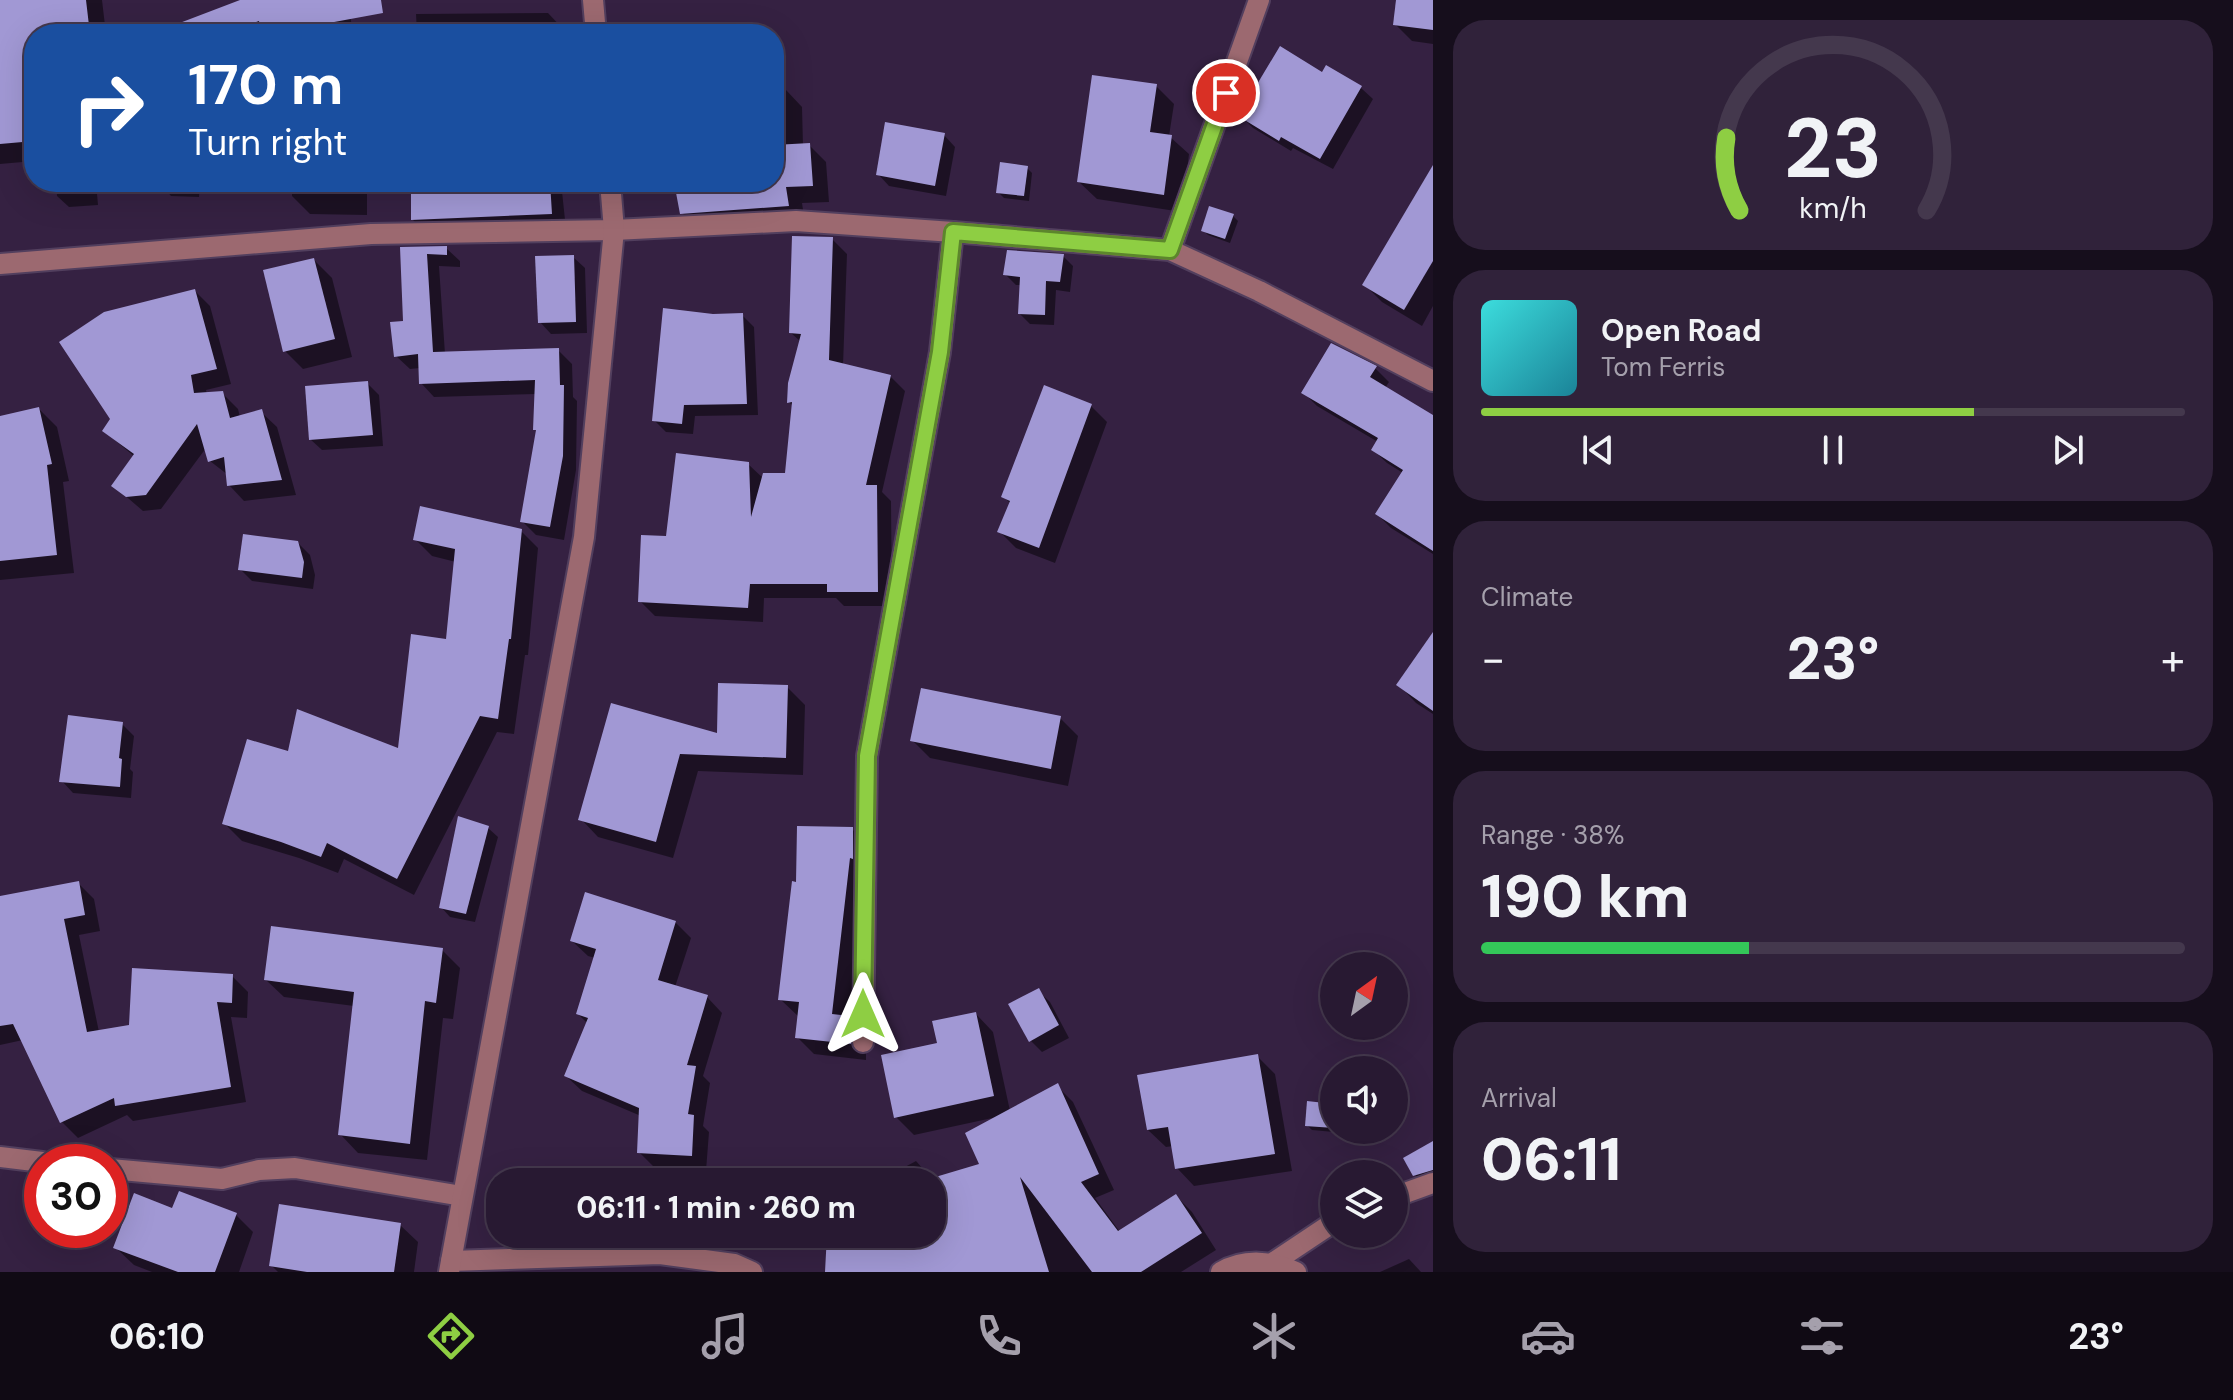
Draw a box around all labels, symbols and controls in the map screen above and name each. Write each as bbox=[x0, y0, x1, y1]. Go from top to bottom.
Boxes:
text: 170 m bbox=[188, 48, 343, 121]
icon: right bbox=[56, 56, 160, 160]
pin bbox=[1192, 59, 1260, 127]
icon: arrive bbox=[1204, 71, 1248, 115]
text: 23 bbox=[1784, 94, 1882, 203]
text: Turn right bbox=[188, 119, 347, 166]
text: km/h bbox=[1799, 190, 1867, 227]
text: Open Road bbox=[1601, 311, 1761, 350]
text: Tom Ferris bbox=[1601, 350, 1725, 384]
icon: previous bbox=[1576, 428, 1620, 472]
icon: pause bbox=[1811, 428, 1855, 472]
icon: next bbox=[2046, 428, 2090, 472]
text: Climate bbox=[1481, 580, 1573, 614]
text: 23° bbox=[1787, 619, 1879, 698]
text: − bbox=[1481, 630, 1505, 688]
text: + bbox=[2161, 630, 2185, 688]
text: Range · 38% bbox=[1481, 818, 1625, 852]
text: 190 km bbox=[1481, 857, 1689, 936]
north arrow bbox=[1320, 952, 1408, 1040]
map controls bbox=[1320, 952, 1408, 1248]
position arrow bbox=[821, 972, 905, 1056]
button: sound bbox=[1320, 1056, 1408, 1144]
text: Arrival bbox=[1481, 1081, 1557, 1115]
text: 06:11 bbox=[1481, 1120, 1621, 1199]
speed limit sign: 30 bbox=[24, 1144, 128, 1248]
button: layers bbox=[1320, 1160, 1408, 1248]
text: 06:11 · 1 min · 260 m bbox=[576, 1188, 856, 1227]
icon: directions bbox=[423, 1308, 479, 1364]
icon: music bbox=[697, 1308, 753, 1364]
icon: phone bbox=[971, 1308, 1027, 1364]
icon: climate bbox=[1246, 1308, 1302, 1364]
icon: car bbox=[1520, 1308, 1576, 1364]
icon: filters bbox=[1794, 1308, 1850, 1364]
text: 06:10 bbox=[109, 1313, 205, 1360]
text: 23° bbox=[2068, 1313, 2124, 1360]

